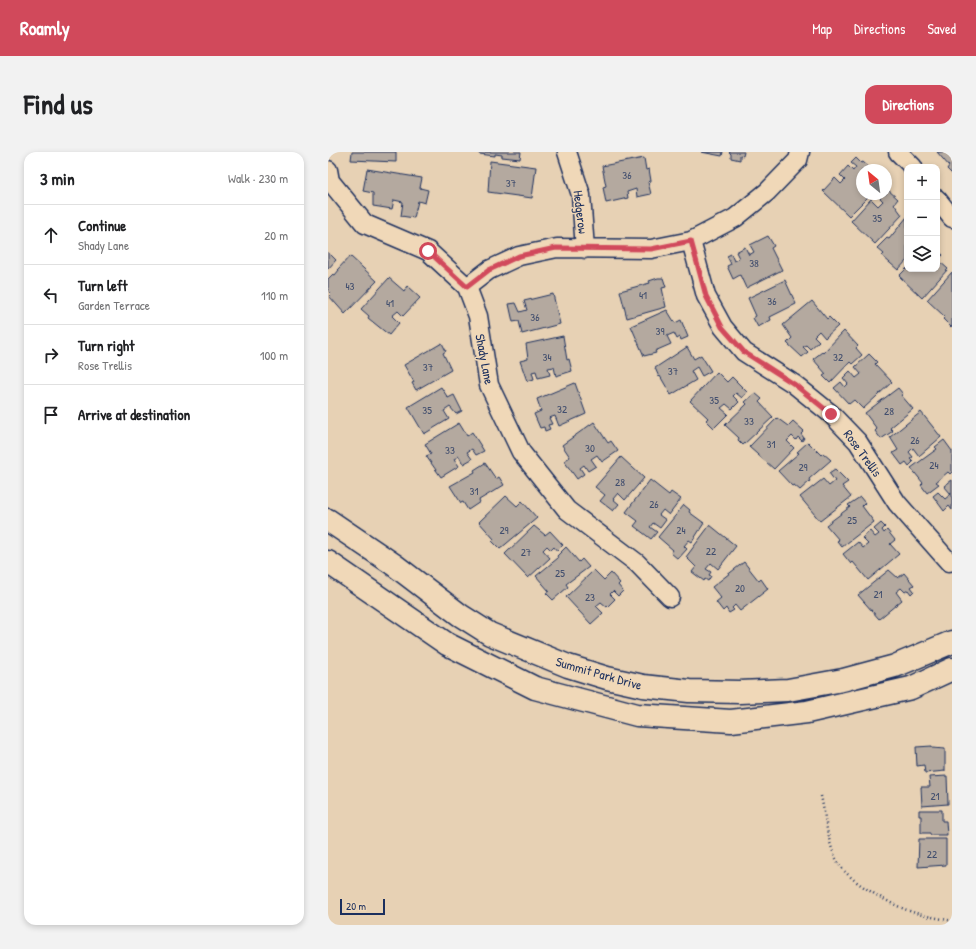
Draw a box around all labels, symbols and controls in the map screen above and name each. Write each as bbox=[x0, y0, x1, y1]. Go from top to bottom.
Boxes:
text: Roamly bbox=[20, 15, 70, 41]
text: Map bbox=[812, 19, 832, 38]
text: Directions bbox=[854, 19, 905, 38]
text: Saved bbox=[927, 19, 956, 38]
text: Find us bbox=[24, 85, 93, 123]
button: Directions bbox=[865, 85, 952, 124]
north arrow bbox=[856, 164, 892, 200]
map controls bbox=[904, 164, 940, 272]
button: + bbox=[904, 164, 940, 200]
text: 3 min bbox=[40, 167, 75, 190]
house number: 36 bbox=[622, 168, 632, 182]
text: Walk · 230 m bbox=[228, 169, 288, 187]
house number: 37 bbox=[506, 176, 516, 190]
street label: Hedgerow bbox=[569, 189, 593, 235]
button: − bbox=[904, 200, 940, 236]
house number: 35 bbox=[872, 211, 882, 225]
text: Continue bbox=[78, 215, 126, 236]
icon: ahead bbox=[40, 224, 62, 246]
text: 20 m bbox=[264, 226, 288, 244]
text: Shady Lane bbox=[78, 236, 129, 254]
button: layers bbox=[904, 236, 940, 272]
route start bbox=[419, 242, 437, 260]
house number: 38 bbox=[749, 256, 759, 270]
text: Turn left bbox=[78, 275, 128, 296]
house number: 43 bbox=[345, 279, 355, 293]
icon: left bbox=[40, 284, 62, 306]
text: 110 m bbox=[261, 286, 288, 304]
house number: 41 bbox=[639, 288, 647, 302]
house number: 36 bbox=[767, 294, 777, 308]
text: Garden Terrace bbox=[78, 296, 150, 314]
house number: 41 bbox=[386, 296, 394, 310]
house number: 36 bbox=[530, 310, 540, 324]
house number: 39 bbox=[656, 324, 664, 338]
street label: Shady Lane bbox=[471, 332, 499, 386]
text: Turn right bbox=[78, 335, 134, 356]
icon: right bbox=[40, 344, 62, 366]
text: 100 m bbox=[260, 346, 288, 364]
house number: 34 bbox=[542, 350, 552, 364]
house number: 32 bbox=[833, 350, 843, 364]
text: Rose Trellis bbox=[78, 356, 132, 374]
house number: 37 bbox=[423, 360, 433, 374]
house number: 37 bbox=[668, 364, 678, 378]
house number: 35 bbox=[709, 393, 719, 407]
house number: 32 bbox=[557, 402, 567, 416]
house number: 35 bbox=[422, 403, 432, 417]
icon: arrive bbox=[40, 404, 62, 426]
text: Arrive at destination bbox=[78, 404, 190, 425]
house number: 28 bbox=[884, 404, 894, 418]
route end bbox=[822, 405, 840, 423]
house number: 33 bbox=[744, 414, 754, 428]
street label: Rose Trellis bbox=[840, 426, 886, 480]
house number: 26 bbox=[910, 433, 920, 447]
house number: 31 bbox=[767, 437, 775, 451]
house number: 30 bbox=[585, 441, 595, 455]
house number: 33 bbox=[445, 443, 455, 457]
house number: 24 bbox=[929, 458, 939, 472]
house number: 29 bbox=[798, 460, 808, 474]
house number: 28 bbox=[615, 475, 625, 489]
house number: 31 bbox=[470, 484, 478, 498]
house number: 26 bbox=[649, 497, 659, 511]
house number: 25 bbox=[847, 513, 857, 527]
house number: 29 bbox=[499, 523, 509, 537]
house number: 24 bbox=[676, 523, 686, 537]
house number: 22 bbox=[706, 544, 716, 558]
house number: 27 bbox=[521, 545, 531, 559]
house number: 25 bbox=[555, 566, 565, 580]
house number: 20 bbox=[735, 581, 745, 595]
house number: 21 bbox=[873, 587, 883, 601]
house number: 23 bbox=[585, 590, 595, 604]
street label: Summit Park Drive bbox=[554, 652, 644, 694]
house number: 21 bbox=[930, 789, 940, 803]
house number: 22 bbox=[927, 847, 937, 861]
scale bar bbox=[340, 897, 385, 916]
text: 20 m bbox=[346, 899, 366, 913]

